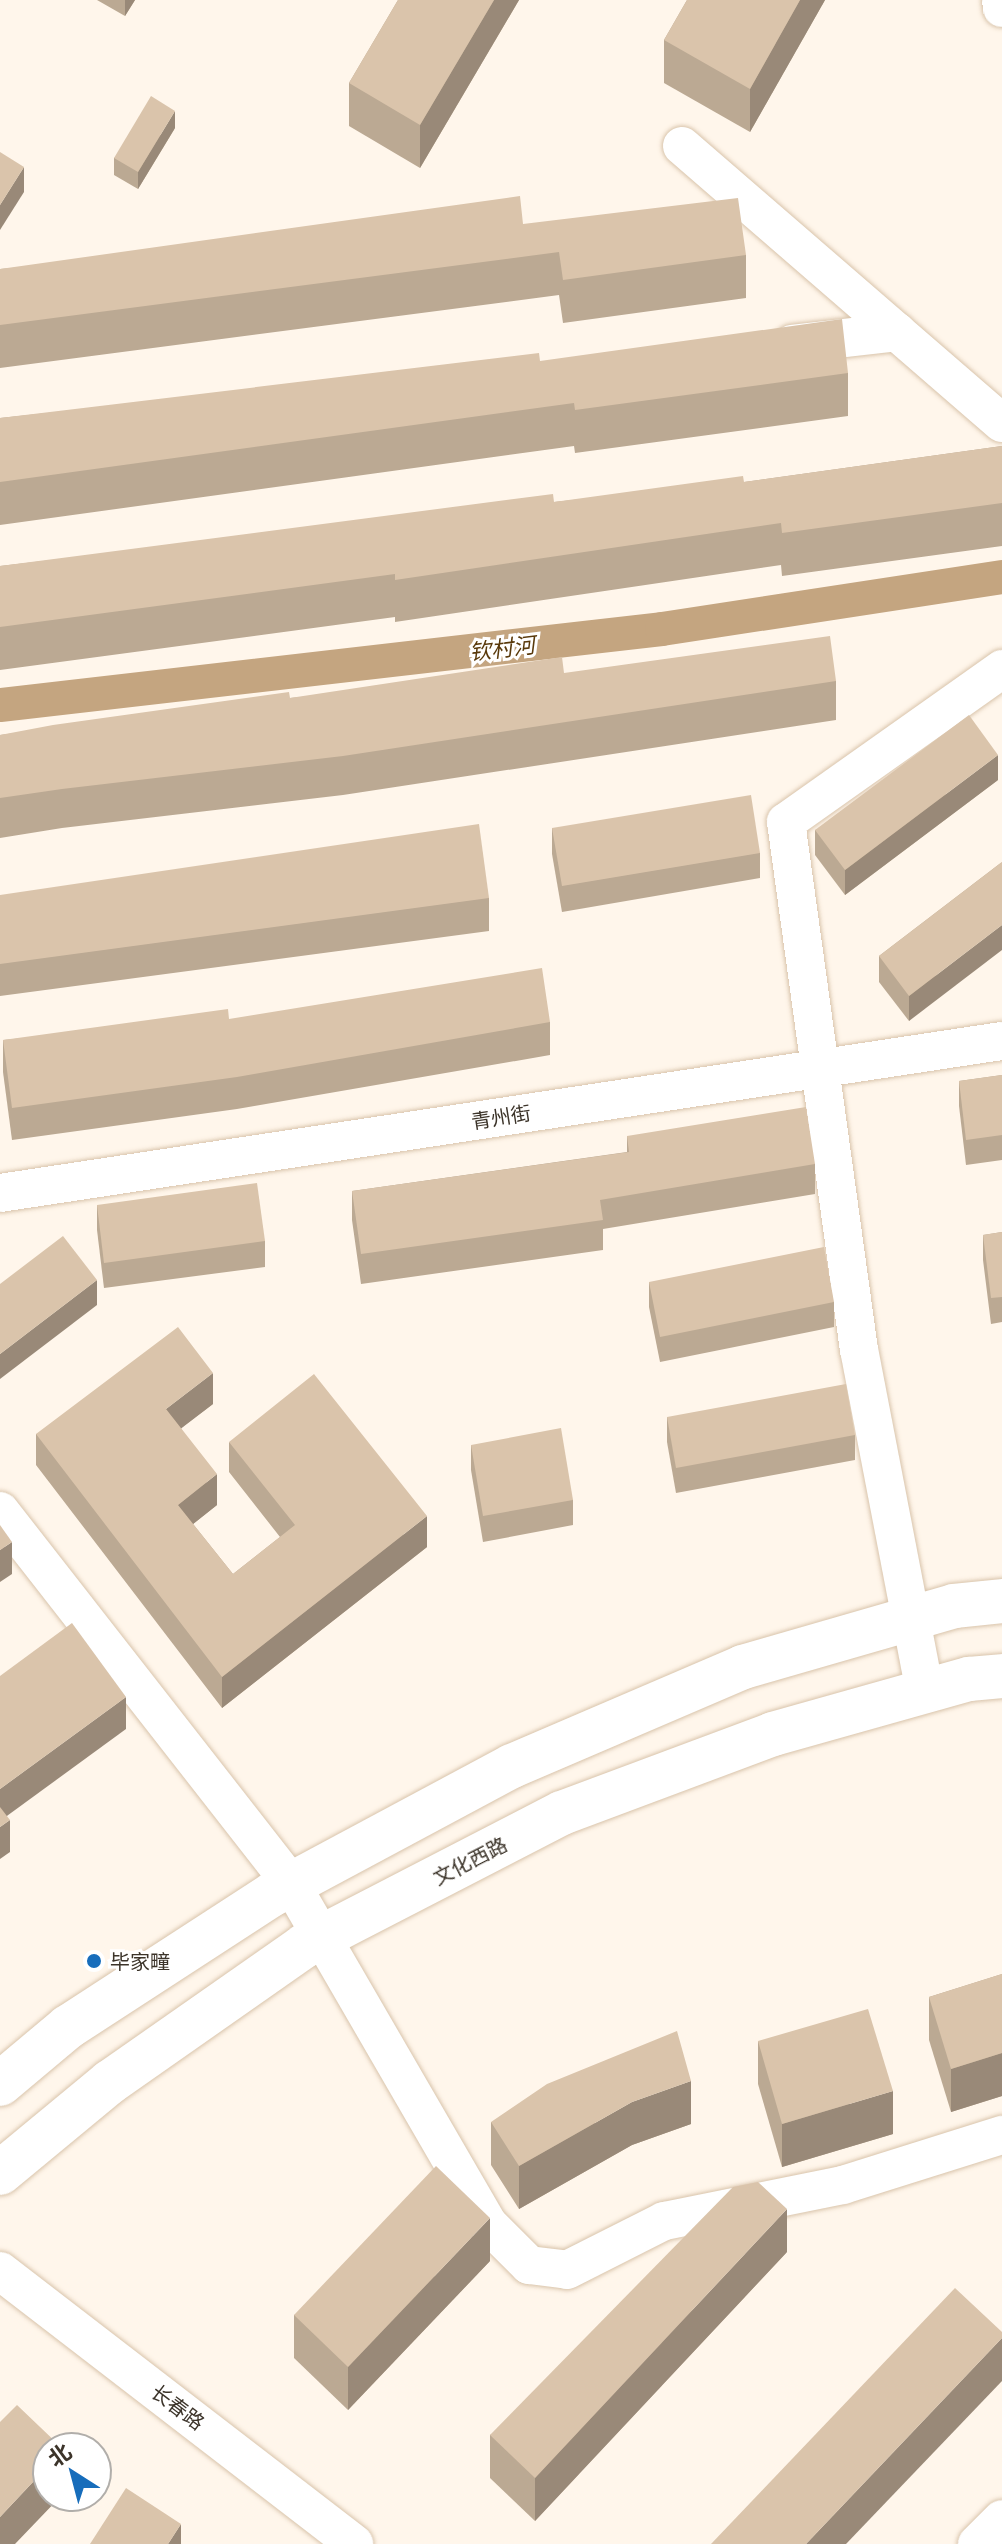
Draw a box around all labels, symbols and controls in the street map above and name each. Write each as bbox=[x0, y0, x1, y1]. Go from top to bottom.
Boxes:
water label: 钦村河 bbox=[468, 631, 536, 665]
street label: 青州街 bbox=[469, 1100, 533, 1134]
street label: 文化西路 bbox=[429, 1832, 511, 1890]
place label: 毕家疃 bbox=[110, 1949, 170, 1973]
marker: 毕家疃 bbox=[85, 1952, 103, 1970]
street label: 长春路 bbox=[147, 2379, 209, 2435]
north arrow bbox=[32, 2432, 112, 2512]
text: 北 bbox=[41, 2436, 77, 2473]

